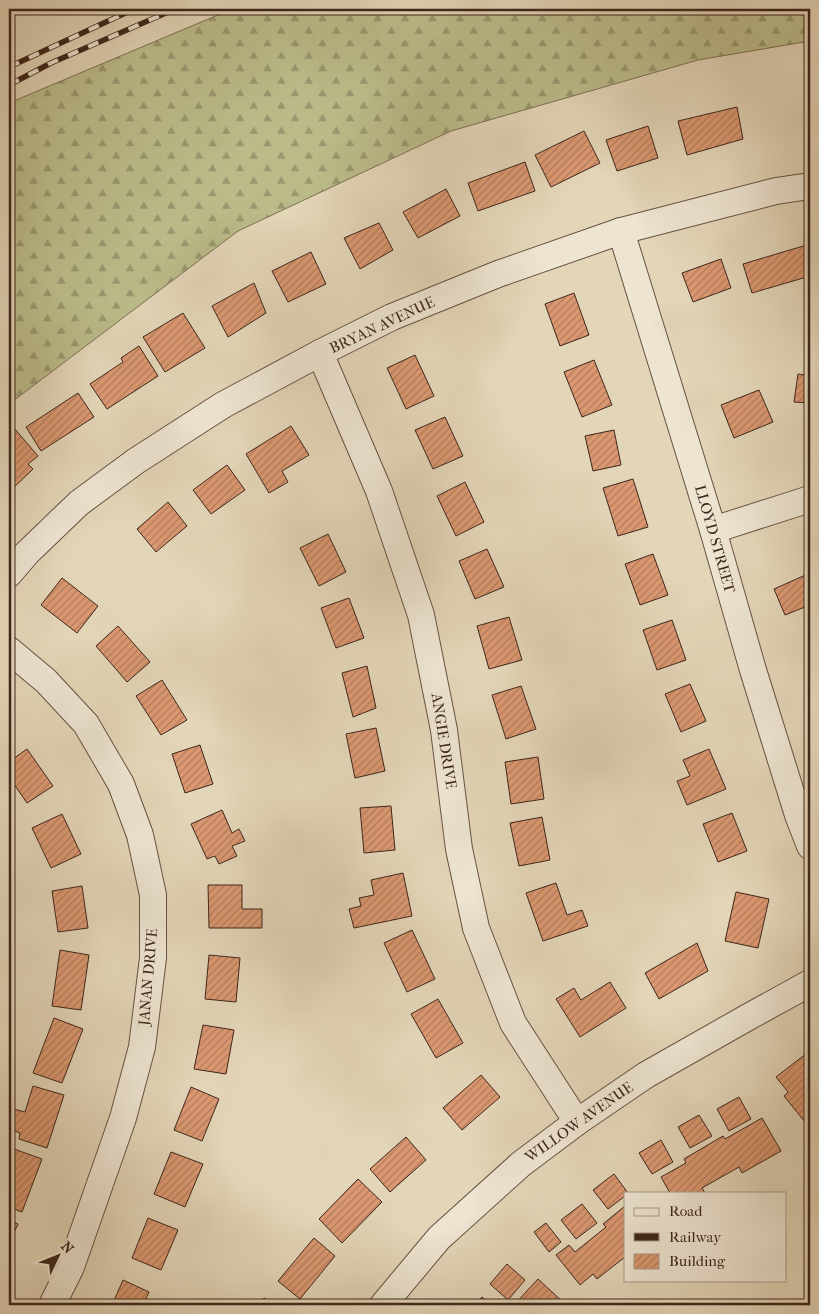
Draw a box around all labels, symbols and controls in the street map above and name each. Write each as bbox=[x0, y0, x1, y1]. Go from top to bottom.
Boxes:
street label: BRYAN AVENUE bbox=[327, 293, 437, 357]
street label: LLOYD STREET bbox=[691, 483, 739, 596]
street label: ANGIE DRIVE bbox=[427, 691, 460, 790]
street label: JANAN DRIVE bbox=[135, 928, 161, 1027]
street label: WILLOW AVENUE bbox=[521, 1078, 637, 1167]
legend bbox=[624, 1192, 786, 1282]
text: Road bbox=[669, 1202, 703, 1220]
text: Railway bbox=[669, 1228, 722, 1246]
north arrow bbox=[32, 1232, 82, 1282]
text: N bbox=[57, 1238, 77, 1257]
text: Building bbox=[669, 1252, 726, 1270]

